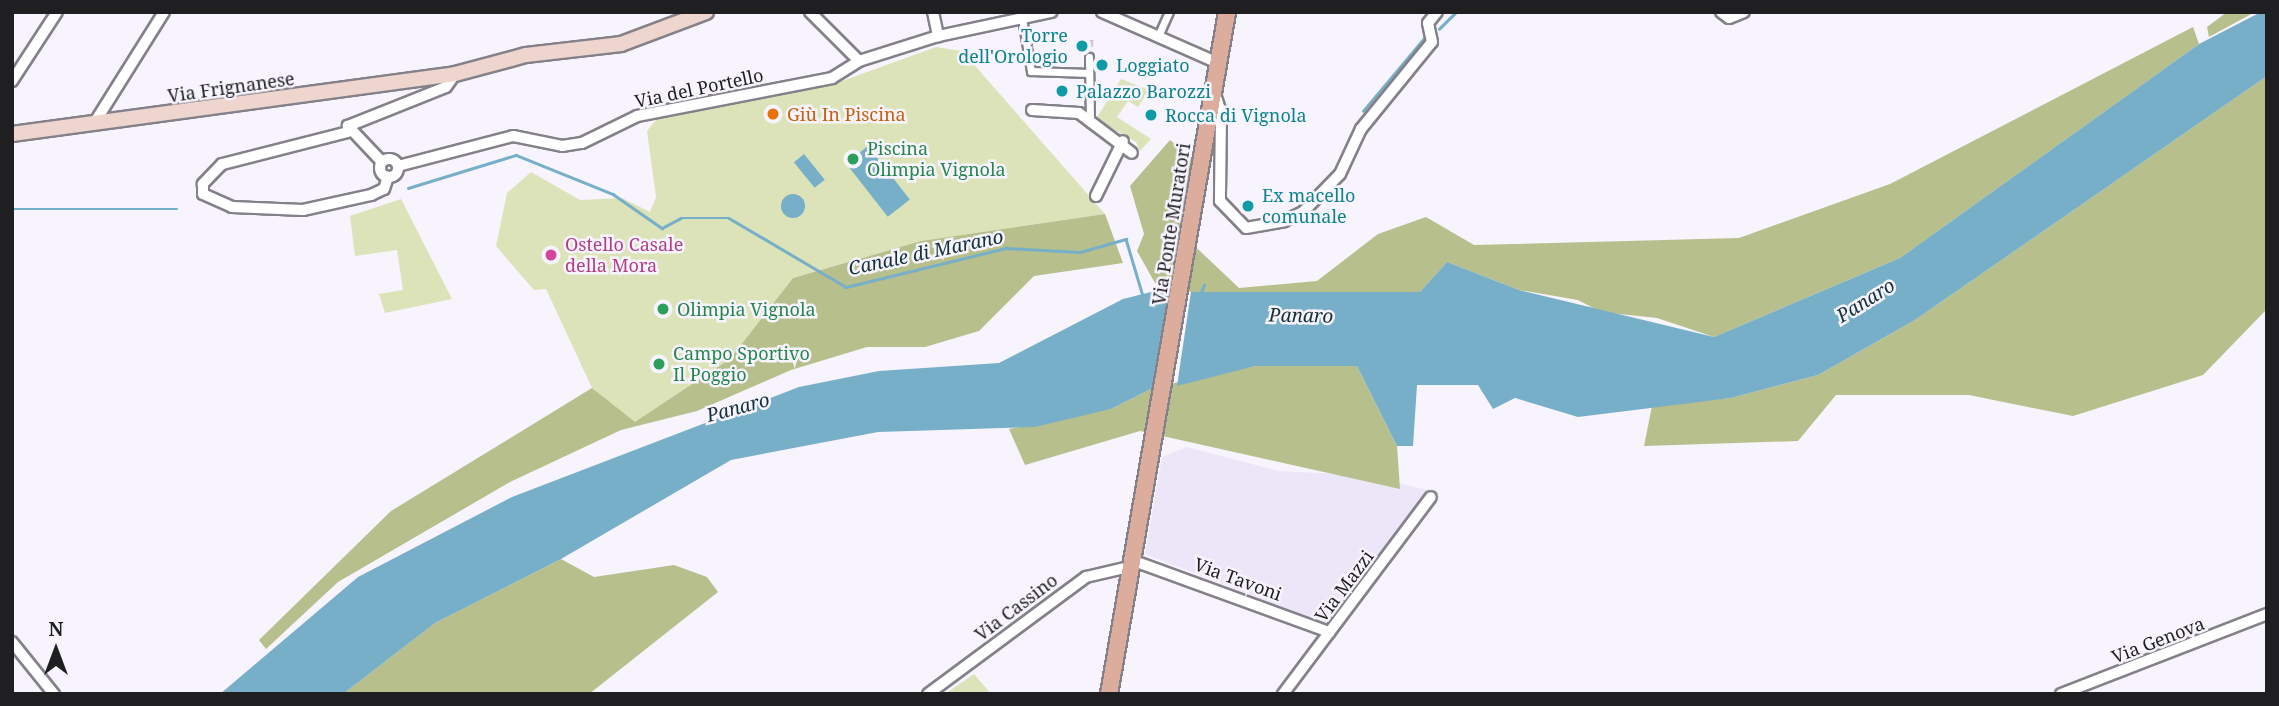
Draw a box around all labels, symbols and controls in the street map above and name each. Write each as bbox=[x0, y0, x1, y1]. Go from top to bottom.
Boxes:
place label: Torre dell'Orologio bbox=[958, 25, 1068, 68]
marker: Torre dell'Orologio bbox=[1074, 38, 1090, 54]
place label: Loggiato bbox=[1116, 54, 1190, 76]
marker: Loggiato bbox=[1094, 57, 1110, 73]
street label: Via del Portello bbox=[633, 64, 765, 112]
street label: Via Frignanese bbox=[166, 67, 296, 107]
place label: Palazzo Barozzi bbox=[1076, 80, 1211, 102]
marker: Palazzo Barozzi bbox=[1054, 83, 1070, 99]
place label: Giù In Piscina bbox=[787, 103, 906, 125]
place label: Rocca di Vignola bbox=[1165, 104, 1307, 126]
marker: Giù In Piscina bbox=[765, 106, 781, 122]
marker: Rocca di Vignola bbox=[1143, 107, 1159, 123]
place label: Piscina Olimpia Vignola bbox=[867, 138, 1006, 180]
street label: Via Ponte Muratori bbox=[1148, 141, 1194, 307]
marker: Piscina Olimpia Vignola bbox=[845, 151, 861, 167]
place label: Ex macello comunale bbox=[1262, 185, 1355, 228]
marker: Ex macello comunale bbox=[1240, 198, 1256, 214]
water label: Canale di Marano bbox=[846, 225, 1006, 281]
place label: Ostello Casale della Mora bbox=[565, 234, 683, 276]
marker: Ostello Casale della Mora bbox=[543, 247, 559, 263]
water label: Panaro bbox=[1833, 274, 1899, 328]
place label: Olimpia Vignola bbox=[677, 298, 816, 320]
marker: Olimpia Vignola bbox=[655, 301, 671, 317]
water label: Panaro bbox=[1269, 304, 1333, 328]
place label: Campo Sportivo Il Poggio bbox=[673, 343, 810, 386]
marker: Campo Sportivo Il Poggio bbox=[651, 356, 667, 372]
water label: Panaro bbox=[704, 389, 772, 427]
street label: Via Mazzi bbox=[1310, 546, 1378, 626]
street label: Via Tavoni bbox=[1191, 553, 1285, 605]
street label: Via Cassino bbox=[970, 569, 1062, 645]
street label: Via Genova bbox=[2108, 612, 2208, 668]
north arrow bbox=[21, 615, 91, 685]
text: N bbox=[49, 616, 63, 642]

